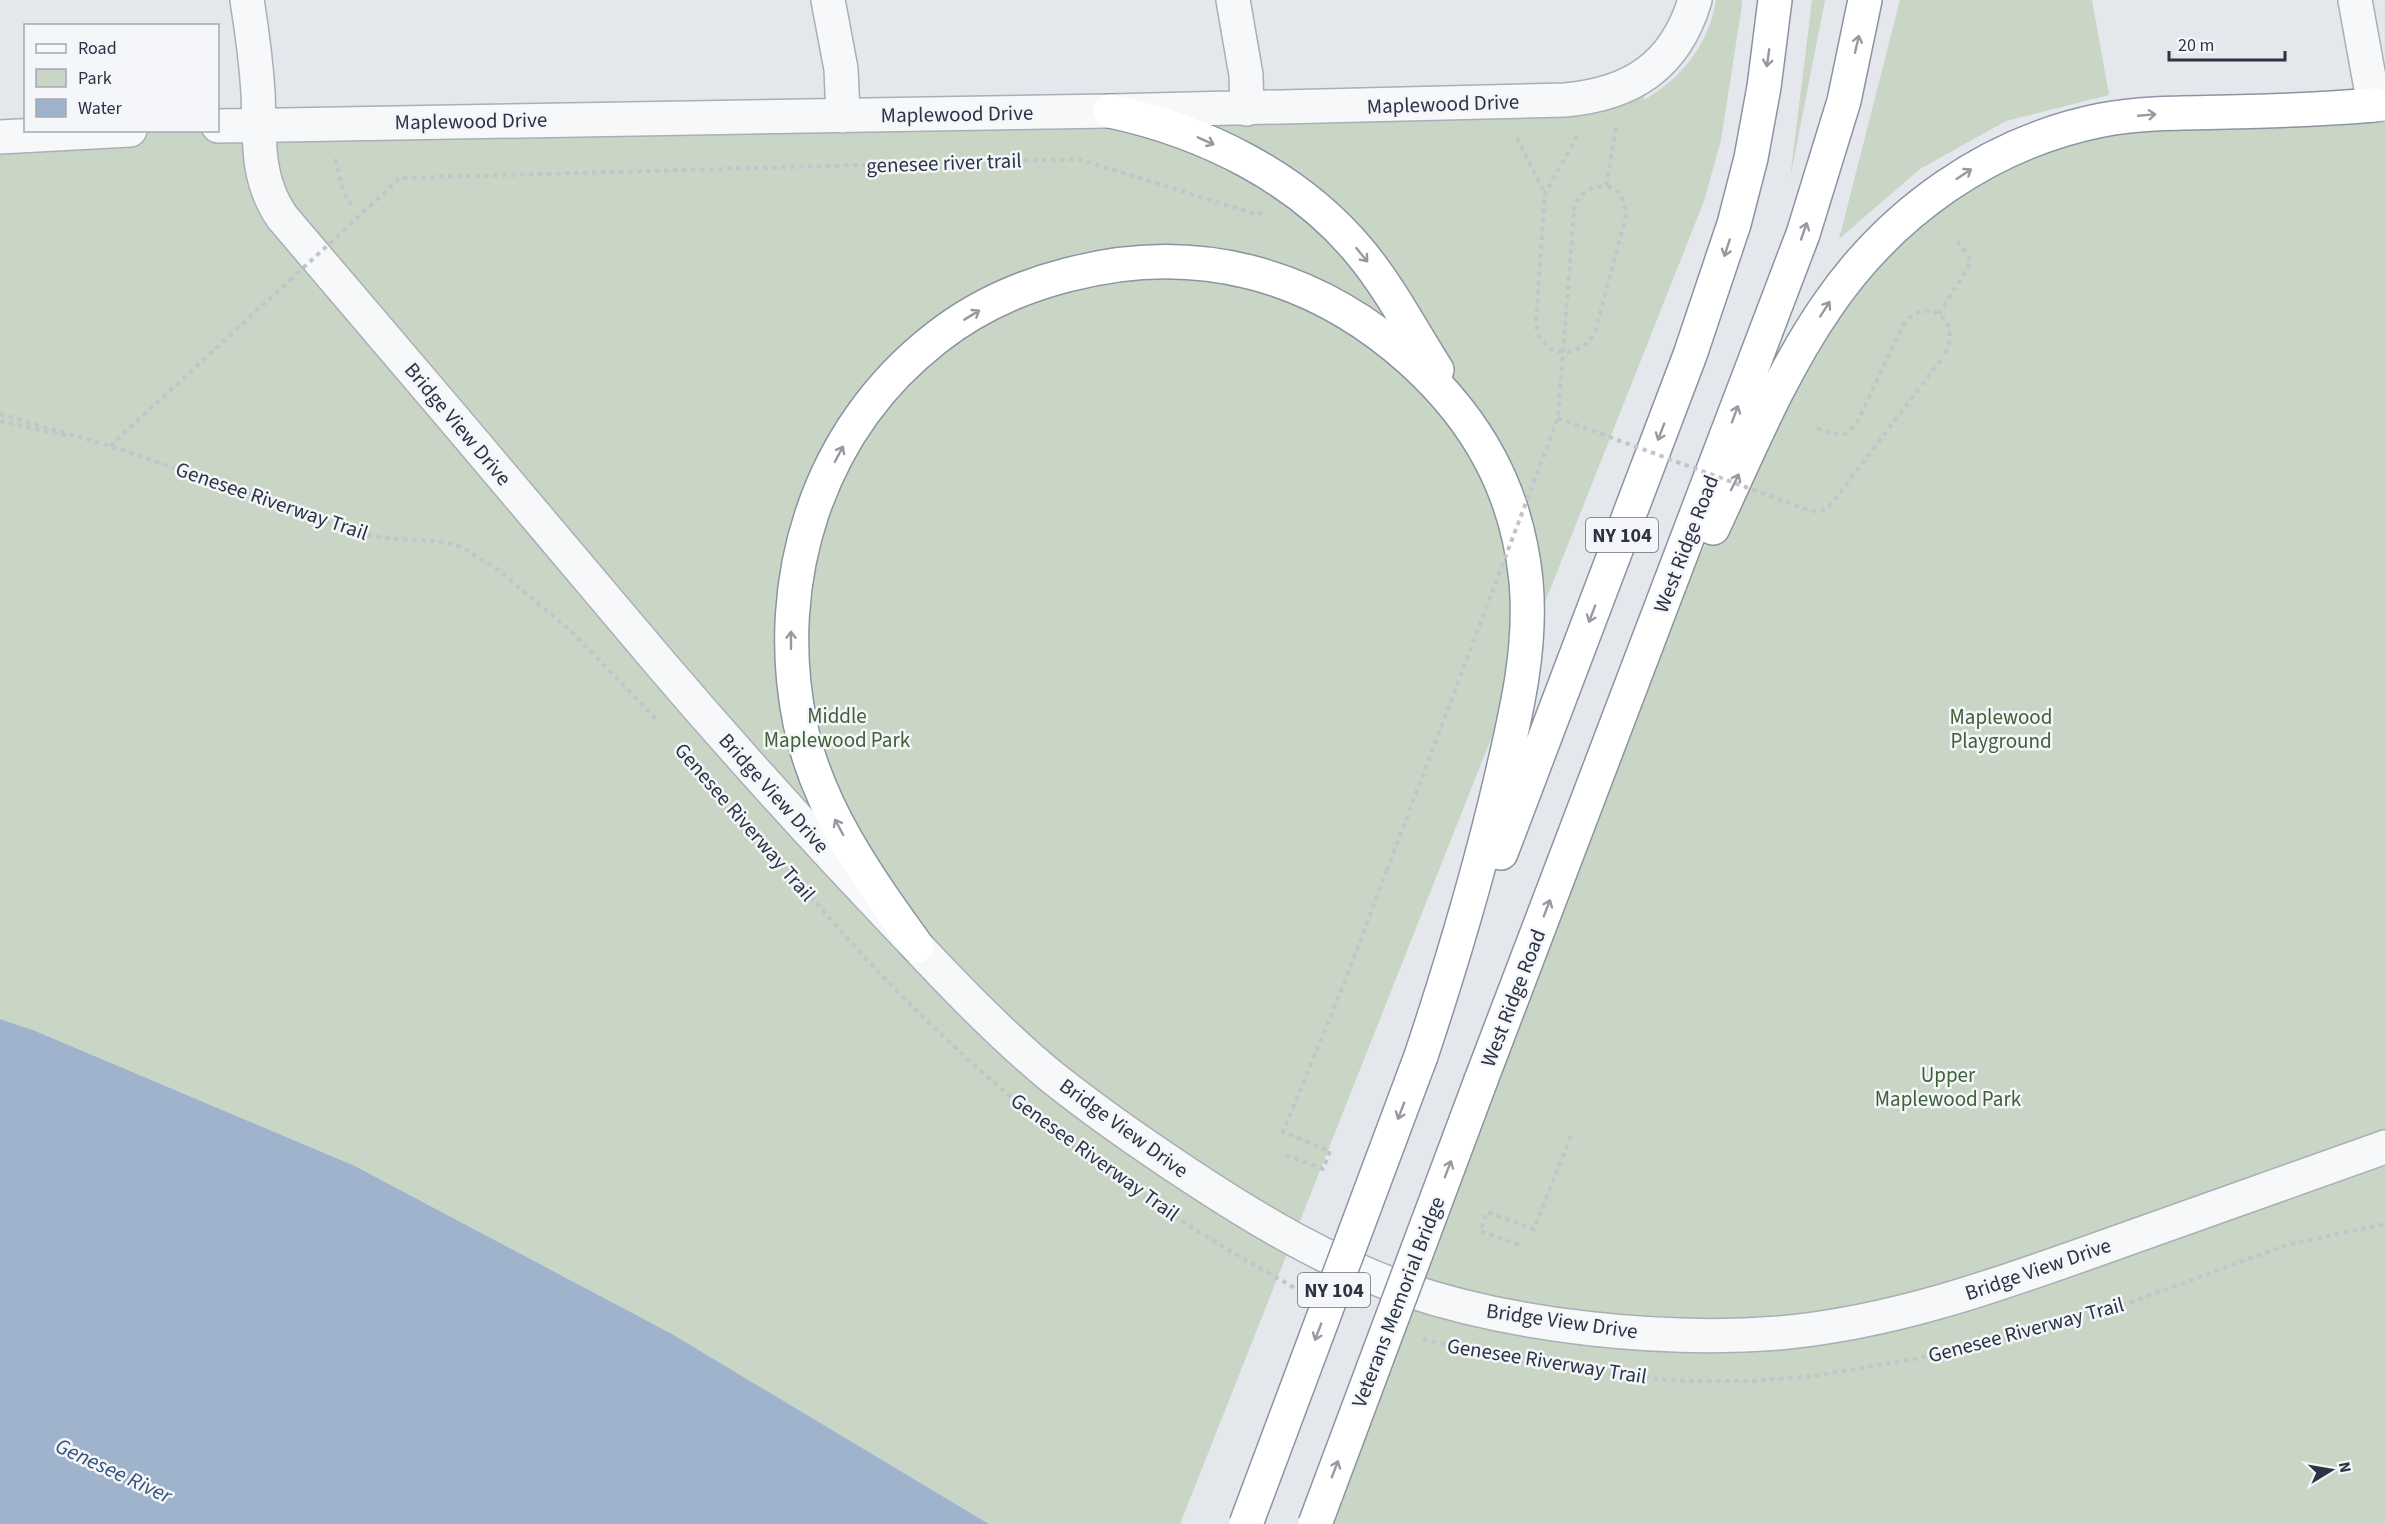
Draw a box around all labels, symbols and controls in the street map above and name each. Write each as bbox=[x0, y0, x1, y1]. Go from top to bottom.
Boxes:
legend bbox=[24, 24, 219, 132]
scale bar bbox=[2169, 24, 2284, 62]
text: 20 m bbox=[2178, 33, 2214, 58]
one-way arrow bbox=[1852, 34, 1863, 54]
text: Road bbox=[78, 36, 117, 61]
one-way arrow bbox=[1763, 48, 1774, 67]
text: Park bbox=[78, 66, 112, 91]
street label: Maplewood Drive bbox=[1366, 86, 1520, 122]
text: Water bbox=[78, 96, 122, 121]
street label: Maplewood Drive bbox=[880, 98, 1034, 130]
street label: Maplewood Drive bbox=[394, 105, 548, 137]
one-way arrow bbox=[2137, 109, 2157, 120]
one-way arrow bbox=[1197, 136, 1215, 147]
street label: genesee river trail bbox=[866, 145, 1022, 181]
one-way arrow bbox=[1955, 168, 1972, 180]
one-way arrow bbox=[1799, 222, 1810, 241]
one-way arrow bbox=[1720, 238, 1731, 257]
one-way arrow bbox=[1356, 247, 1369, 263]
one-way arrow bbox=[1819, 301, 1831, 318]
one-way arrow bbox=[963, 308, 980, 320]
street label: Bridge View Drive bbox=[397, 356, 519, 492]
one-way arrow bbox=[1731, 405, 1742, 424]
one-way arrow bbox=[1655, 422, 1666, 441]
one-way arrow bbox=[833, 445, 845, 463]
street label: Genesee Riverway Trail bbox=[172, 454, 372, 548]
street label: West Ridge Road bbox=[1646, 471, 1726, 617]
one-way arrow bbox=[1729, 473, 1741, 491]
road number: NY 104 bbox=[1586, 518, 1658, 552]
one-way arrow bbox=[1586, 605, 1597, 623]
one-way arrow bbox=[785, 631, 797, 651]
park label: Middle Maplewood Park bbox=[764, 701, 911, 755]
park label: Maplewood Playground bbox=[1950, 702, 2052, 756]
street label: Bridge View Drive bbox=[712, 726, 836, 860]
street label: Genesee Riverway Trail bbox=[668, 736, 822, 908]
one-way arrow bbox=[833, 819, 845, 836]
one-way arrow bbox=[1542, 899, 1553, 918]
street label: West Ridge Road bbox=[1473, 925, 1553, 1071]
park label: Upper Maplewood Park bbox=[1875, 1060, 2022, 1114]
street label: Bridge View Drive bbox=[1053, 1071, 1195, 1185]
street label: Genesee Riverway Trail bbox=[1005, 1086, 1185, 1228]
one-way arrow bbox=[1395, 1101, 1406, 1119]
one-way arrow bbox=[1443, 1160, 1454, 1179]
street label: Veterans Memorial Bridge bbox=[1344, 1192, 1452, 1412]
street label: Bridge View Drive bbox=[1961, 1230, 2115, 1308]
road number: NY 104 bbox=[1298, 1273, 1370, 1307]
street label: Genesee Riverway Trail bbox=[1925, 1289, 2127, 1371]
street label: Bridge View Drive bbox=[1484, 1296, 1640, 1346]
one-way arrow bbox=[1311, 1323, 1322, 1341]
street label: Genesee Riverway Trail bbox=[1445, 1330, 1649, 1392]
water label: Genesee River bbox=[50, 1430, 178, 1512]
north arrow bbox=[2301, 1440, 2361, 1500]
one-way arrow bbox=[1330, 1460, 1341, 1479]
text: N bbox=[2333, 1460, 2357, 1475]

